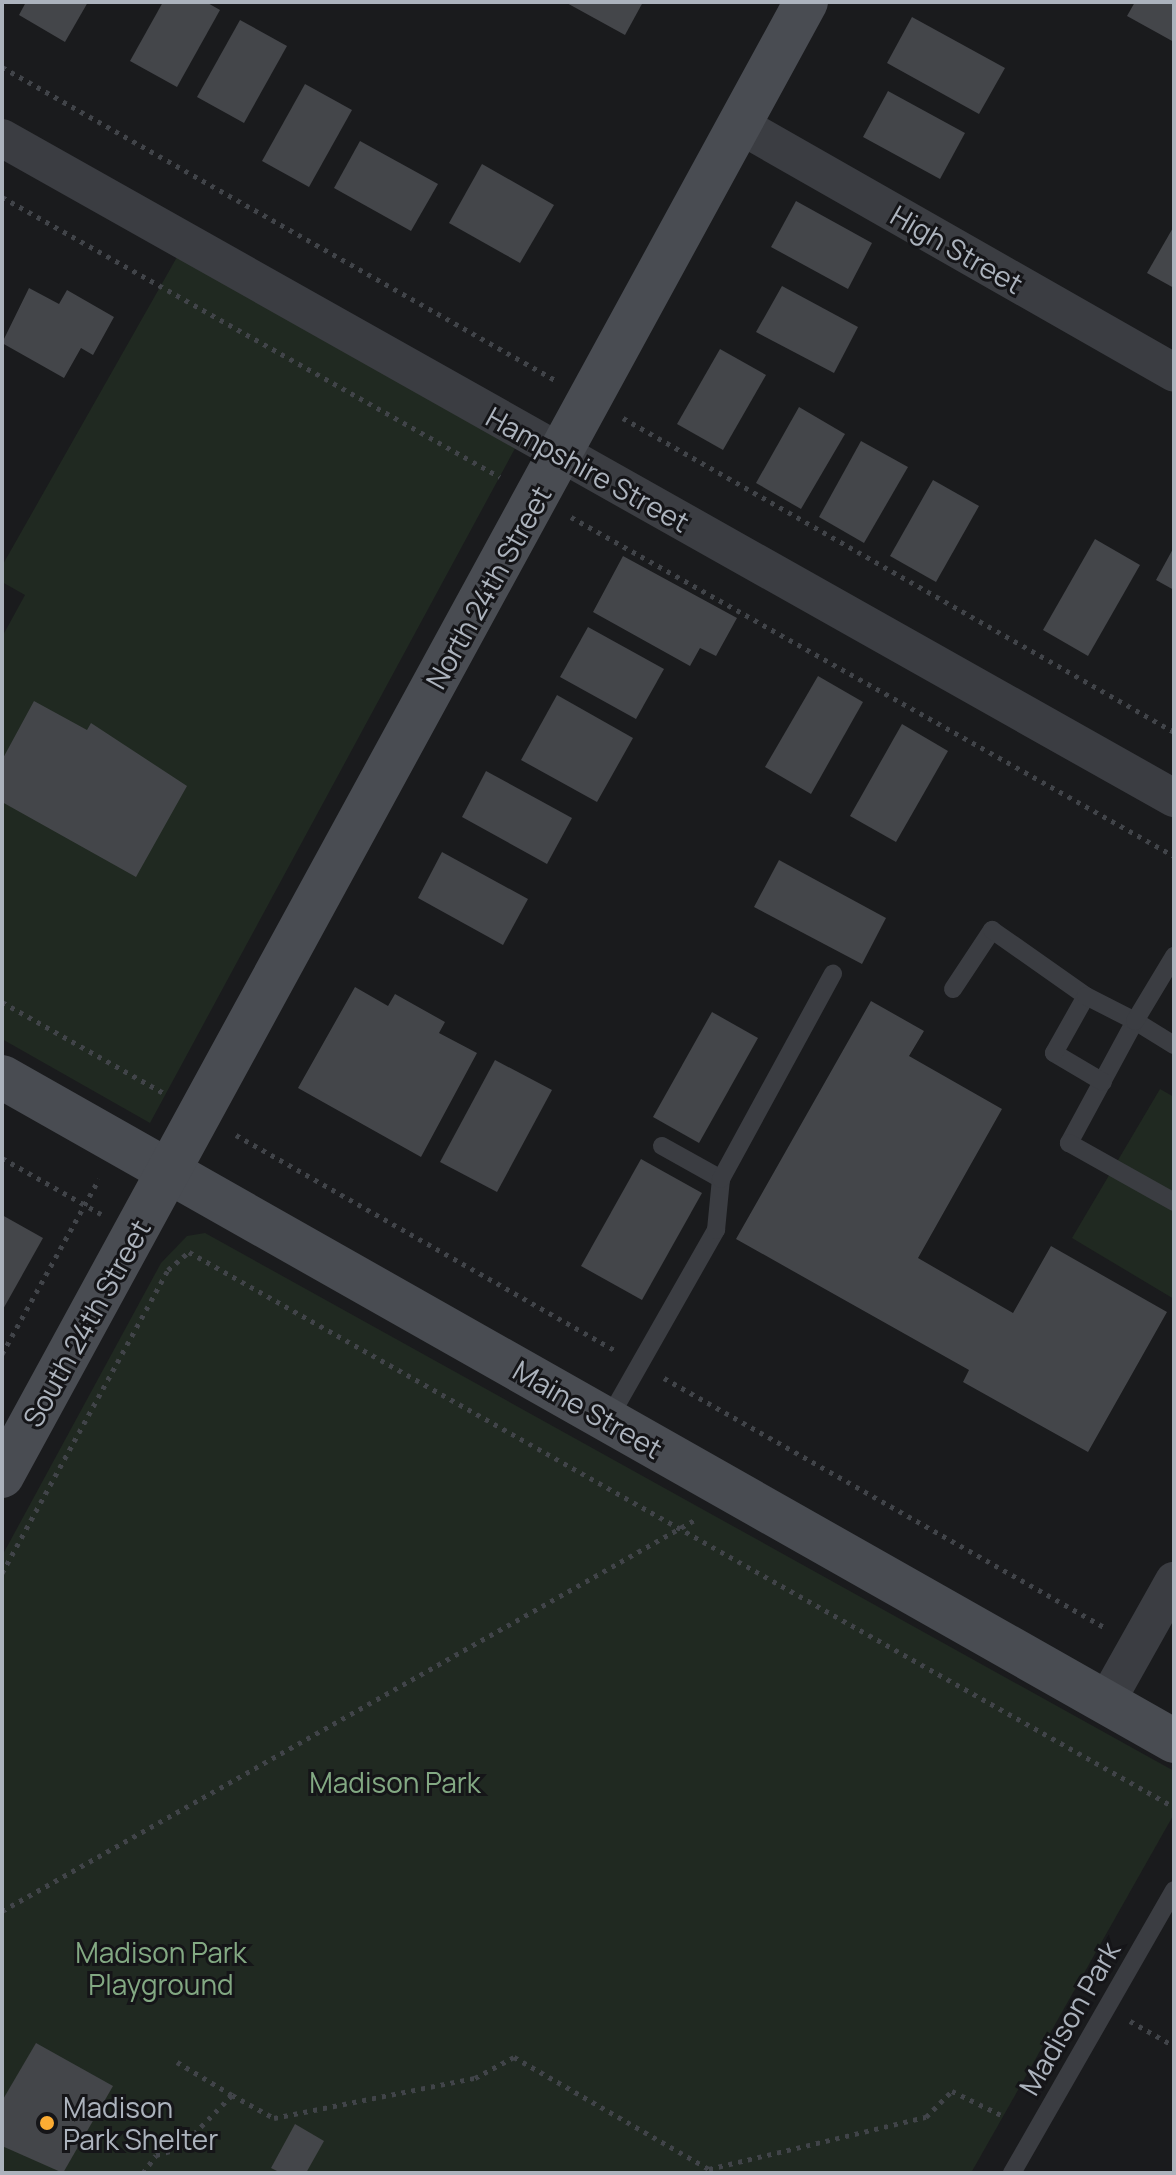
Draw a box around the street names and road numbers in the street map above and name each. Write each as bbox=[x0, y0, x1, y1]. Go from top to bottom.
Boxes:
street label: High Street bbox=[885, 198, 1029, 300]
street label: Hampshire Street bbox=[481, 399, 695, 539]
street label: North 24th Street bbox=[418, 480, 558, 694]
street label: South 24th Street bbox=[15, 1214, 157, 1432]
street label: Maine Street bbox=[508, 1353, 668, 1465]
street label: Madison Park bbox=[1012, 1935, 1126, 2101]

